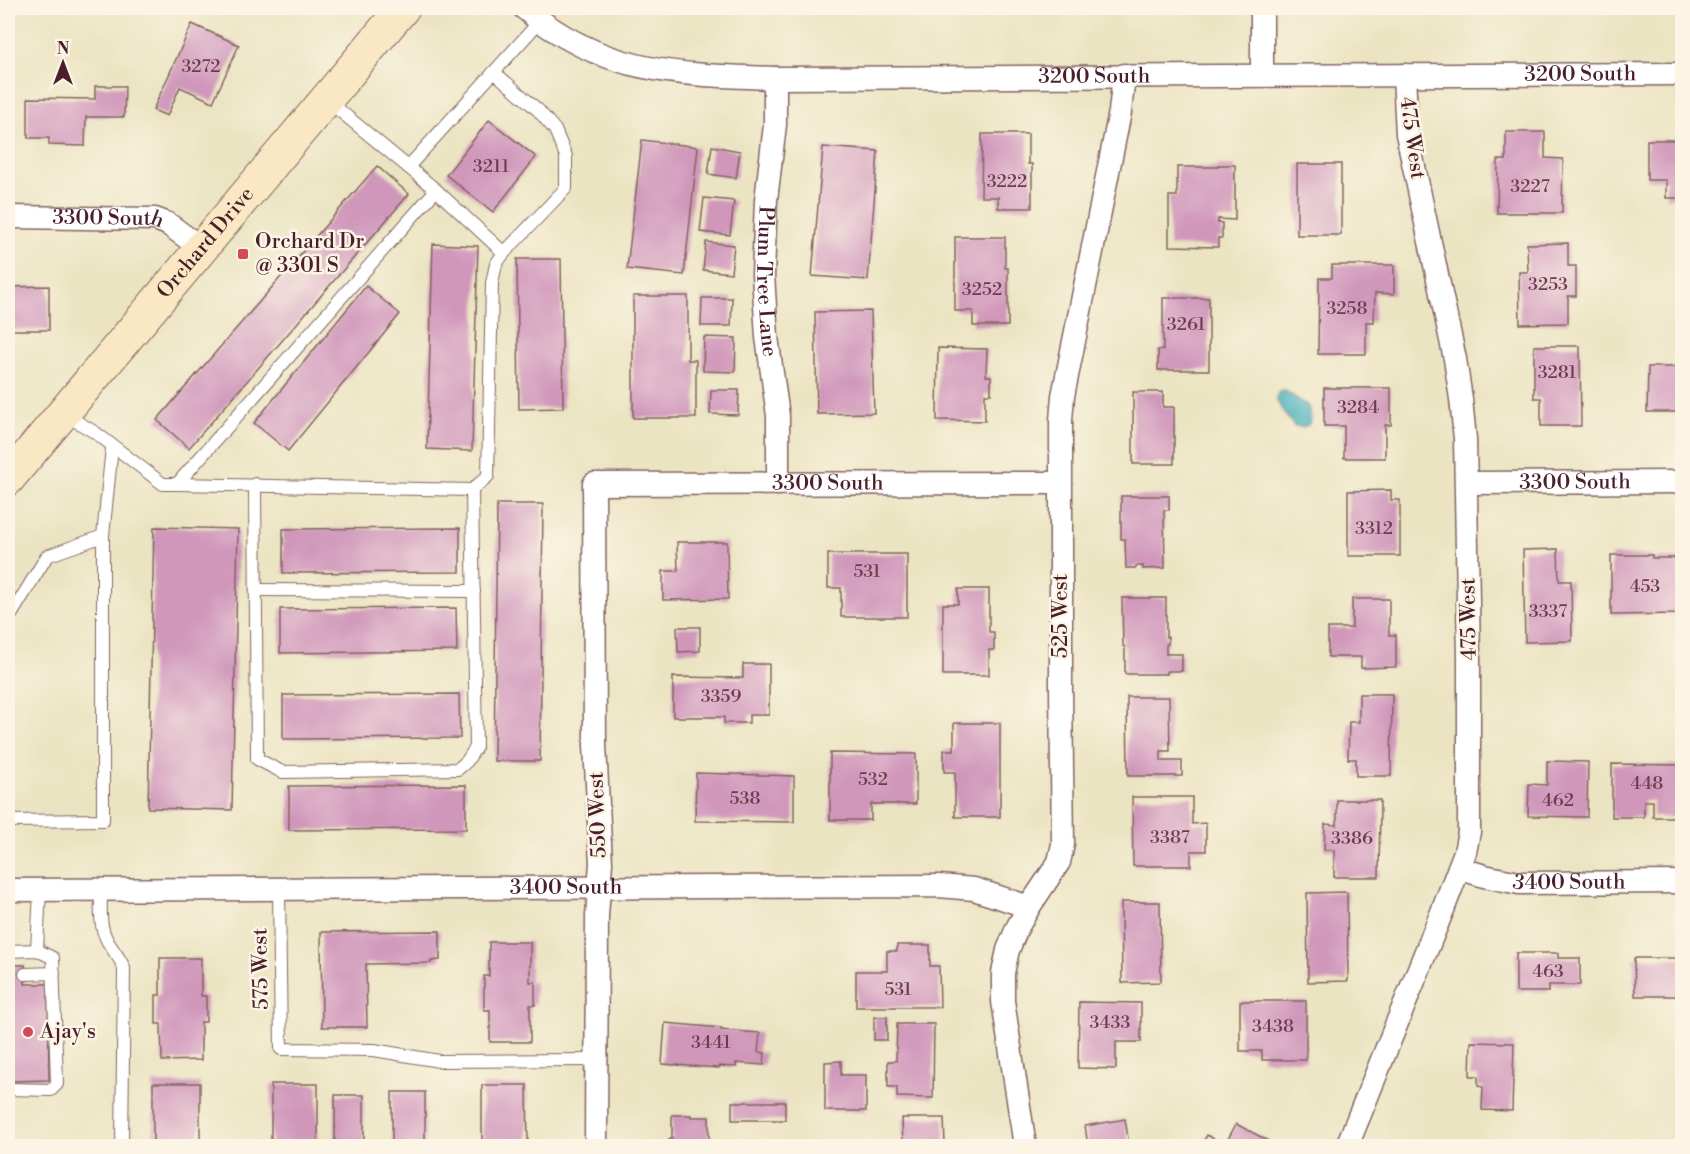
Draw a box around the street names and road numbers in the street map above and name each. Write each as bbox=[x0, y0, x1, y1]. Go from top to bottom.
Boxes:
street label: 3200 South bbox=[1524, 61, 1637, 88]
street label: 3200 South bbox=[1038, 63, 1151, 90]
street label: 475 West bbox=[1393, 95, 1431, 181]
street label: Orchard Drive bbox=[152, 182, 260, 304]
street label: 3300 South bbox=[52, 205, 168, 234]
street label: Plum Tree Lane bbox=[750, 205, 783, 359]
street label: 3300 South bbox=[1519, 469, 1631, 496]
street label: 3300 South bbox=[772, 470, 884, 497]
street label: 525 West bbox=[1048, 573, 1074, 658]
street label: 475 West bbox=[1455, 577, 1483, 661]
street label: 550 West bbox=[583, 771, 613, 859]
street label: 3400 South bbox=[1510, 869, 1626, 897]
street label: 3400 South bbox=[510, 874, 623, 901]
street label: 575 West bbox=[247, 927, 275, 1010]

